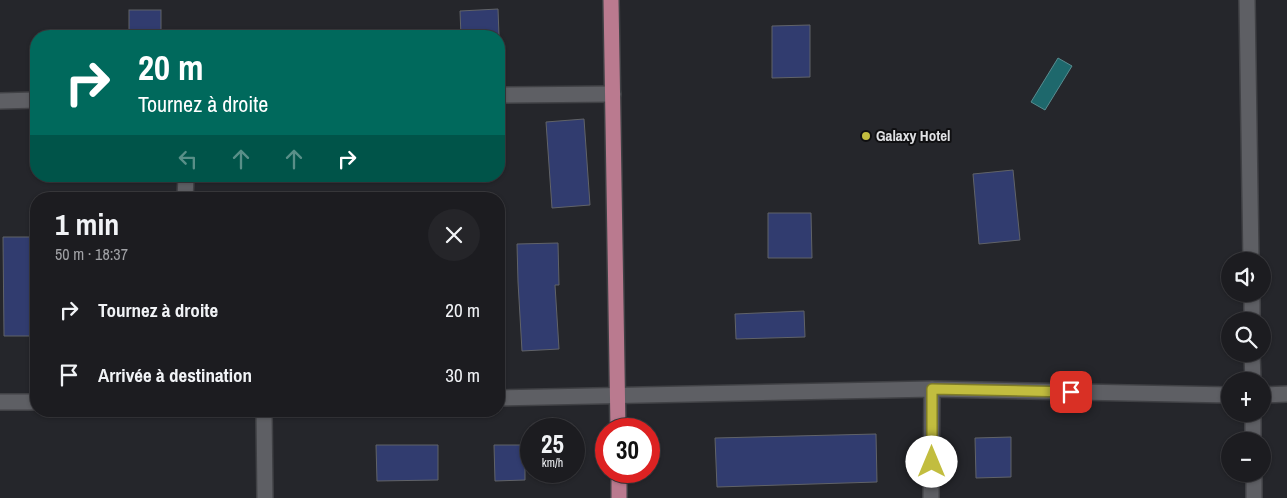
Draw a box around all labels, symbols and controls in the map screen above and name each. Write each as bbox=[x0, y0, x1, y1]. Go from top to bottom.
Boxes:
text: 20 m bbox=[138, 44, 203, 91]
icon: right bbox=[55, 50, 120, 115]
text: Tournez à droite bbox=[138, 89, 268, 119]
place label: Galaxy Hotel bbox=[876, 125, 951, 146]
marker: Galaxy Hotel bbox=[860, 130, 872, 142]
icon: left bbox=[174, 145, 202, 173]
icon: ahead bbox=[227, 145, 255, 173]
icon: ahead bbox=[280, 145, 308, 173]
icon: right bbox=[333, 145, 361, 173]
text: 1 min bbox=[55, 204, 119, 244]
button: close bbox=[428, 209, 480, 261]
text: 50 m · 18:37 bbox=[55, 243, 128, 265]
map controls bbox=[1221, 252, 1271, 482]
button: sound bbox=[1221, 252, 1271, 302]
icon: right bbox=[55, 296, 83, 324]
text: Tournez à droite bbox=[98, 297, 218, 323]
text: 20 m bbox=[445, 297, 480, 323]
button: search bbox=[1221, 312, 1271, 362]
icon: arrive bbox=[55, 361, 83, 389]
text: Arrivée à destination bbox=[98, 362, 252, 388]
text: 30 m bbox=[445, 362, 480, 388]
pin bbox=[1050, 371, 1092, 413]
button: + bbox=[1221, 372, 1271, 422]
icon: arrive bbox=[1057, 378, 1085, 406]
speed limit sign: 30 bbox=[595, 418, 660, 483]
text: 25 bbox=[541, 427, 564, 461]
button: − bbox=[1221, 432, 1271, 482]
position arrow bbox=[905, 435, 957, 487]
text: km/h bbox=[542, 455, 563, 471]

